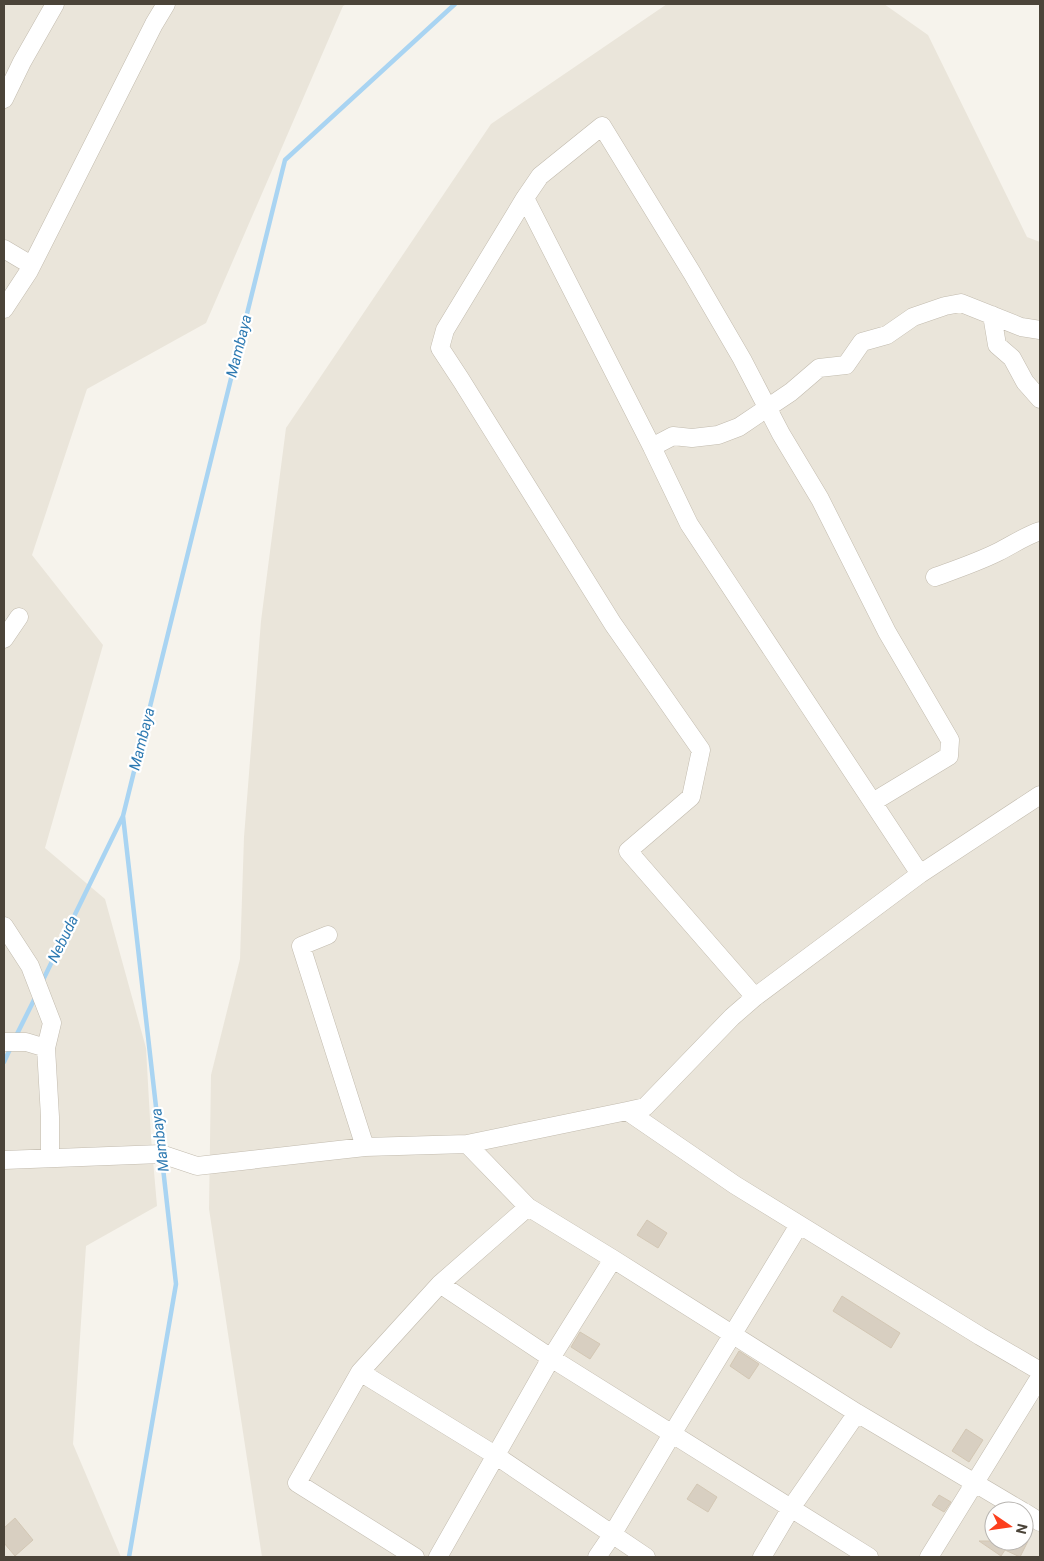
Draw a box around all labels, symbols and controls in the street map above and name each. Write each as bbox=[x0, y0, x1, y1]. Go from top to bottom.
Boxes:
water label: Mambaya bbox=[223, 313, 255, 379]
water label: Mambaya bbox=[126, 706, 158, 772]
water label: Nebuda bbox=[44, 912, 82, 966]
water label: Mambaya bbox=[147, 1107, 173, 1173]
north arrow bbox=[984, 1501, 1034, 1551]
text: N bbox=[1013, 1522, 1031, 1536]

